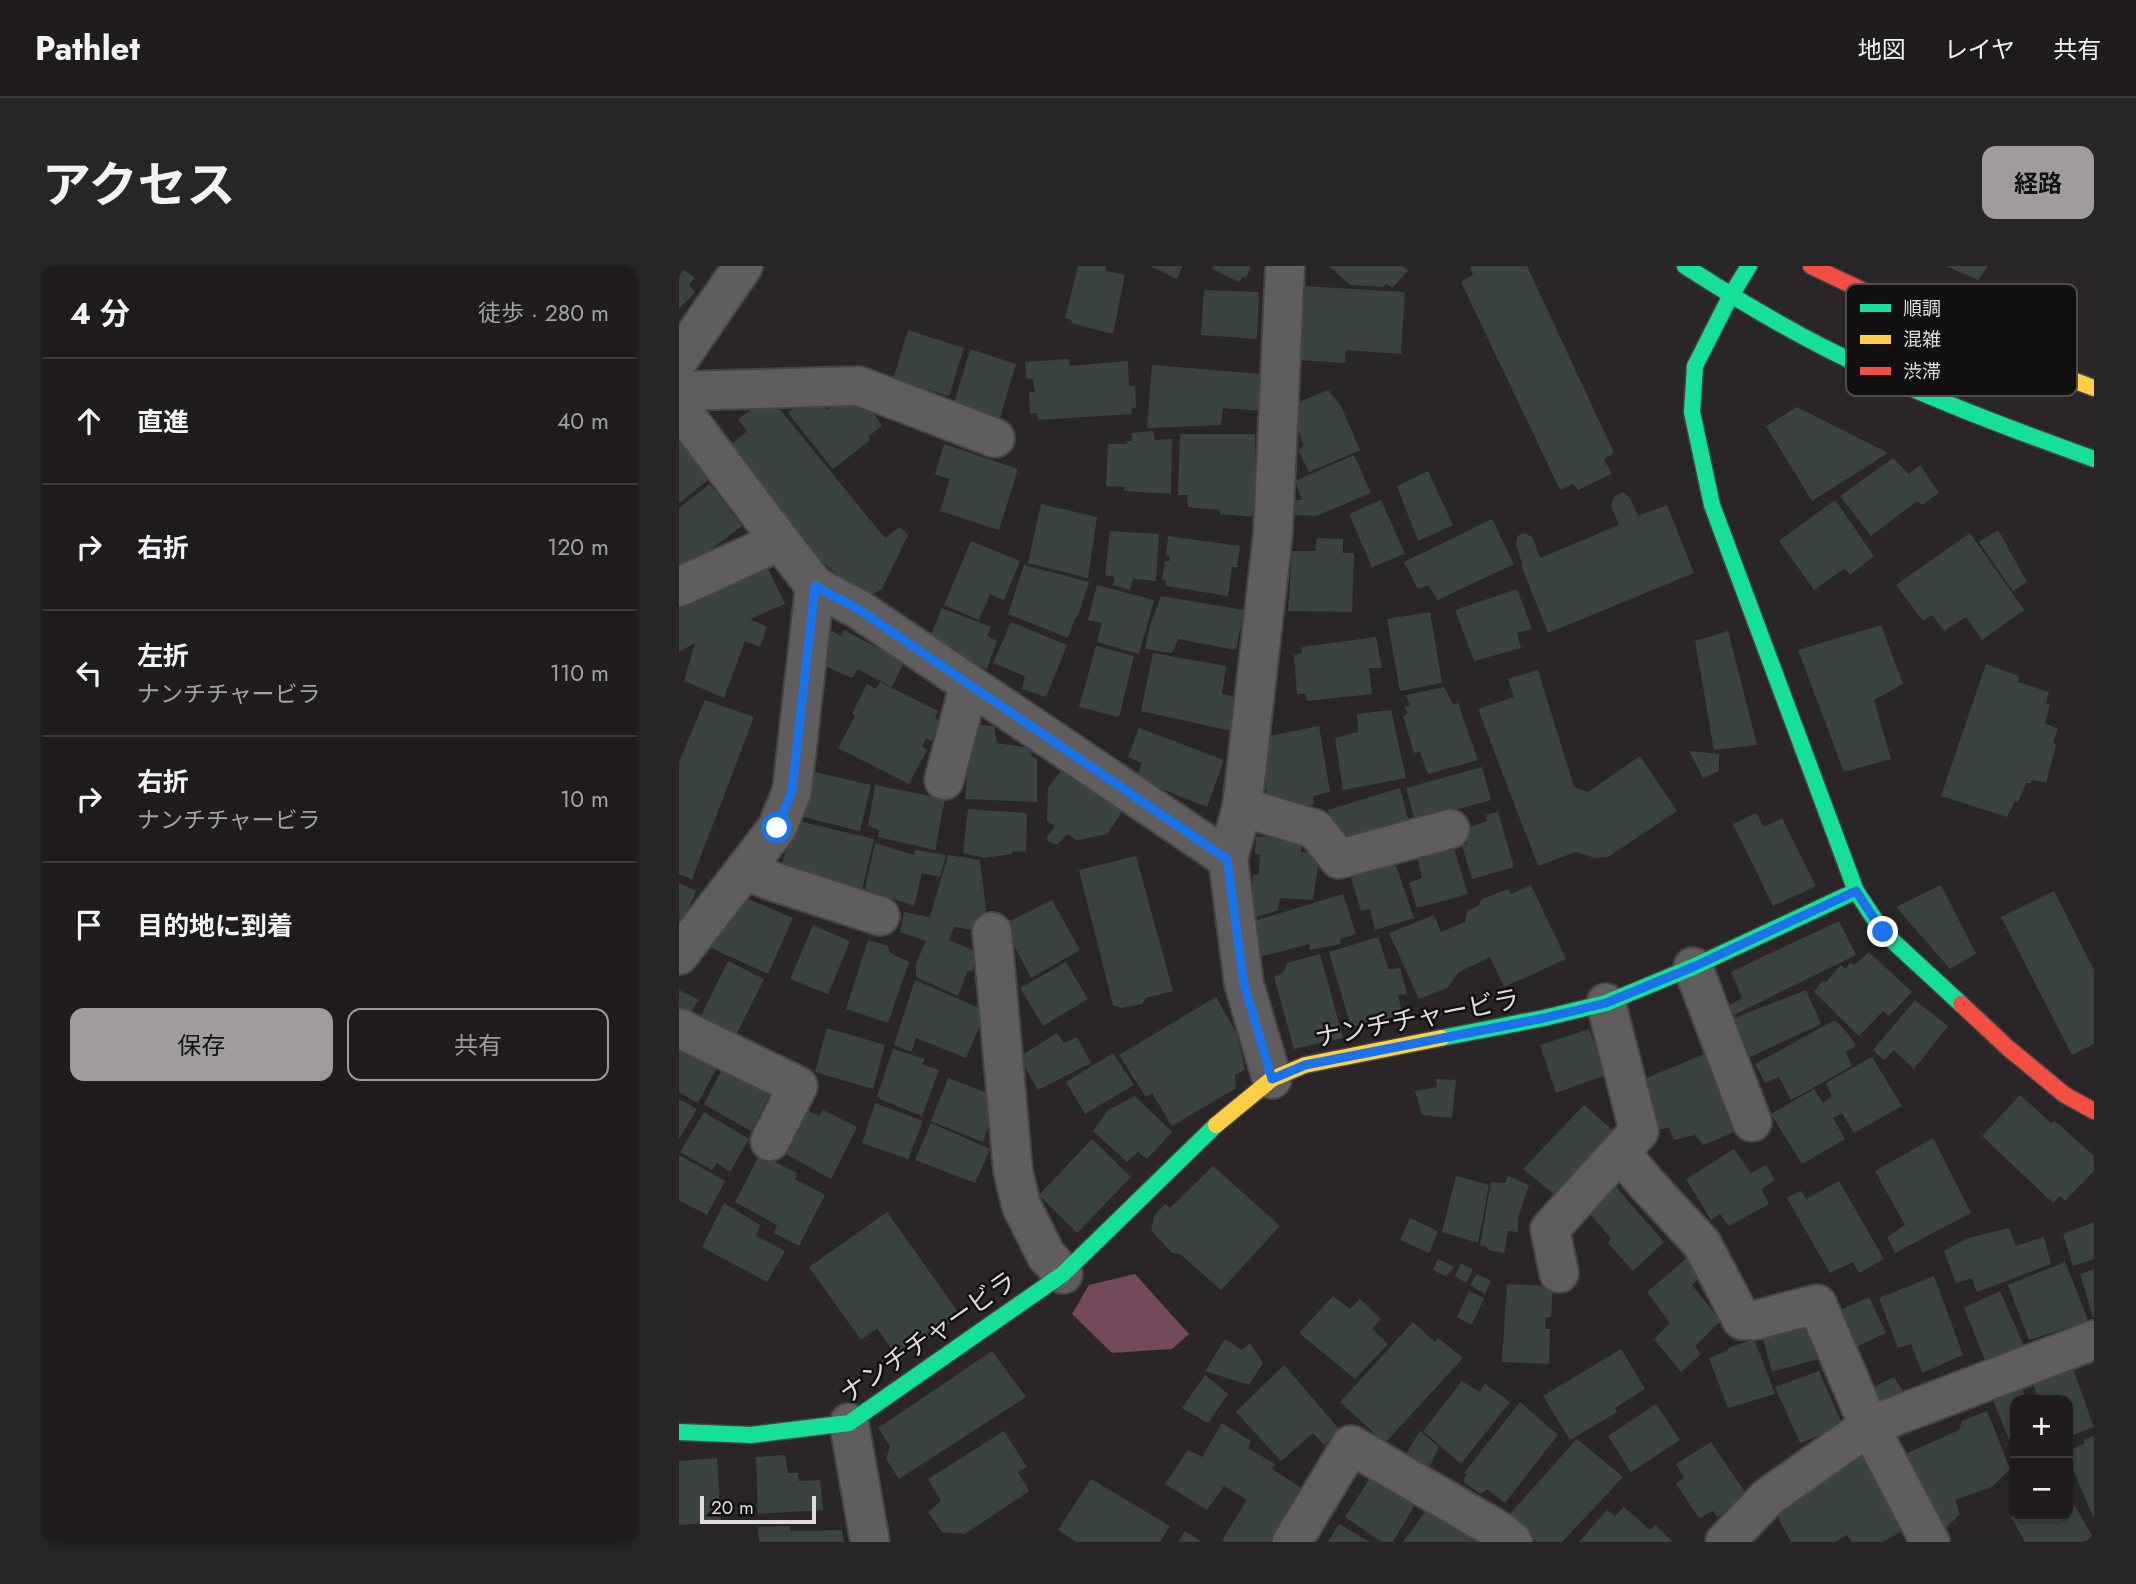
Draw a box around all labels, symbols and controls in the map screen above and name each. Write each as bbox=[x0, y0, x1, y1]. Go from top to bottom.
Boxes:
text: Pathlet bbox=[35, 25, 140, 72]
text: 地図 bbox=[1858, 32, 1906, 67]
text: レイヤ bbox=[1944, 32, 2015, 67]
text: 共有 bbox=[2053, 32, 2101, 67]
button: 経路 bbox=[1982, 146, 2094, 219]
text: アクセス bbox=[42, 150, 236, 220]
legend bbox=[1846, 284, 2077, 396]
text: 4 分 bbox=[70, 292, 130, 335]
text: 順調 bbox=[1903, 295, 1941, 322]
text: 徒歩 · 280 m bbox=[478, 296, 609, 330]
text: 混雑 bbox=[1903, 326, 1941, 353]
text: 渋滞 bbox=[1903, 358, 1941, 385]
icon: ahead bbox=[70, 402, 108, 440]
text: 直進 bbox=[137, 403, 189, 441]
text: 40 m bbox=[557, 404, 609, 438]
icon: right bbox=[70, 528, 108, 566]
text: 右折 bbox=[137, 529, 189, 567]
text: 120 m bbox=[547, 530, 609, 564]
text: 左折 bbox=[137, 637, 189, 675]
icon: left bbox=[70, 654, 108, 692]
text: 110 m bbox=[550, 656, 609, 690]
text: ナンチチャービラ bbox=[137, 677, 321, 711]
text: 右折 bbox=[137, 763, 189, 801]
icon: right bbox=[70, 780, 108, 818]
text: 10 m bbox=[560, 782, 609, 816]
text: ナンチチャービラ bbox=[137, 803, 321, 837]
route start bbox=[761, 812, 792, 843]
icon: arrive bbox=[70, 906, 108, 944]
text: 目的地に到着 bbox=[137, 907, 293, 945]
route end bbox=[1867, 916, 1898, 947]
street label: ナンチチャービラ bbox=[1311, 980, 1523, 1056]
button: 保存 bbox=[70, 1008, 333, 1081]
button: 共有 bbox=[347, 1008, 609, 1081]
street label: ナンチチャービラ bbox=[832, 1262, 1024, 1412]
map controls bbox=[2010, 1395, 2073, 1521]
button: + bbox=[2010, 1395, 2073, 1458]
button: − bbox=[2010, 1458, 2073, 1521]
scale bar bbox=[700, 1493, 815, 1525]
text: 20 m bbox=[711, 1494, 754, 1521]

